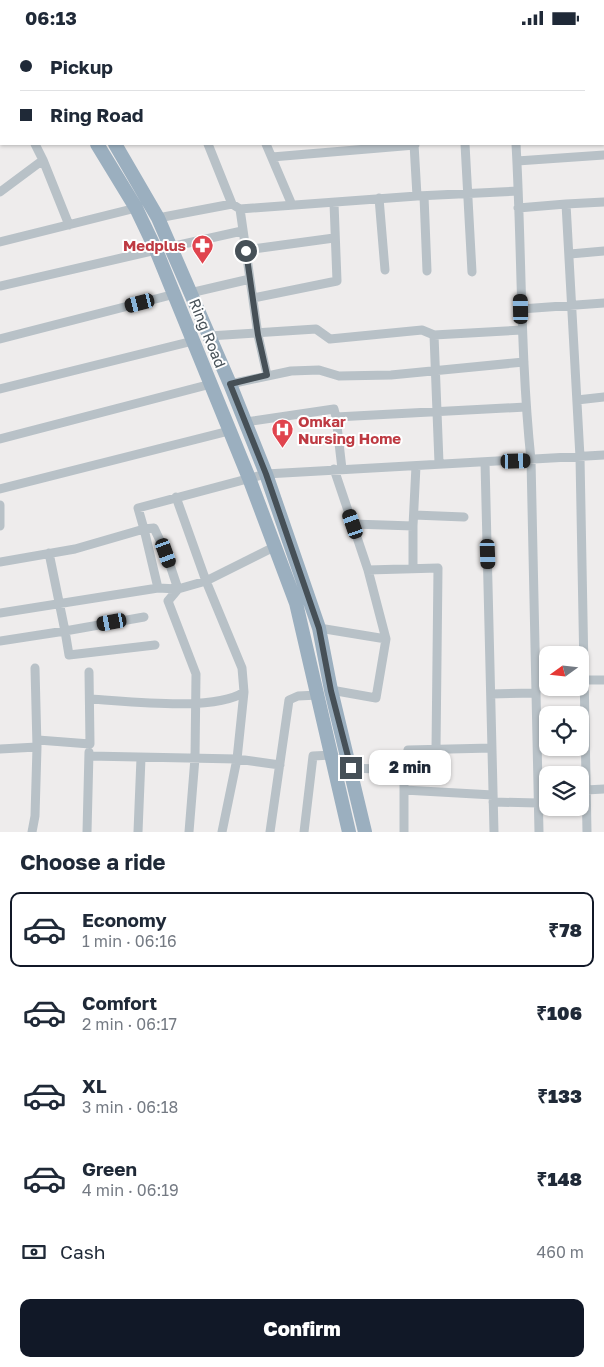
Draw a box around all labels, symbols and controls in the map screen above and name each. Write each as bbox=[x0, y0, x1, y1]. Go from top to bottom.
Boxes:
text: 06:13 bbox=[25, 6, 77, 29]
text: Pickup bbox=[50, 55, 113, 78]
text: Ring Road bbox=[50, 103, 143, 126]
pharmacy icon: Medplus bbox=[190, 233, 214, 264]
place label: Medplus bbox=[123, 236, 186, 254]
route start bbox=[235, 240, 257, 262]
car bbox=[123, 292, 156, 314]
car bbox=[513, 294, 528, 324]
street label: Ring Road bbox=[186, 296, 230, 370]
place label: Omkar Nursing Home bbox=[298, 412, 401, 447]
hospital icon: Omkar Nursing Home bbox=[270, 418, 294, 449]
car bbox=[500, 453, 531, 469]
car bbox=[341, 507, 364, 541]
car bbox=[153, 536, 178, 570]
car bbox=[479, 539, 496, 569]
car bbox=[95, 612, 128, 632]
north arrow bbox=[539, 646, 589, 696]
map controls bbox=[539, 646, 589, 816]
button: locate bbox=[539, 706, 589, 756]
callout: 2 min bbox=[368, 751, 451, 785]
route end bbox=[340, 757, 362, 779]
text: 2 min bbox=[389, 757, 431, 777]
button: layers bbox=[539, 766, 589, 816]
text: Choose a ride bbox=[20, 848, 166, 875]
icon: car bbox=[22, 907, 67, 952]
text: Economy bbox=[82, 908, 167, 931]
text: ₹78 bbox=[548, 918, 582, 941]
text: 1 min · 06:16 bbox=[82, 931, 177, 951]
icon: car bbox=[22, 990, 67, 1035]
text: Comfort bbox=[82, 991, 157, 1014]
text: ₹106 bbox=[536, 1001, 582, 1024]
text: 2 min · 06:17 bbox=[82, 1014, 177, 1034]
icon: car bbox=[22, 1073, 67, 1118]
text: XL bbox=[82, 1074, 107, 1097]
text: ₹133 bbox=[537, 1084, 582, 1107]
text: 3 min · 06:18 bbox=[82, 1097, 178, 1117]
icon: car bbox=[22, 1156, 67, 1201]
text: Green bbox=[82, 1157, 137, 1180]
text: ₹148 bbox=[537, 1167, 582, 1190]
text: 4 min · 06:19 bbox=[82, 1180, 179, 1200]
icon: cash bbox=[20, 1238, 48, 1266]
text: Cash bbox=[60, 1240, 105, 1263]
text: 460 m bbox=[536, 1242, 584, 1262]
button: Confirm bbox=[20, 1299, 584, 1357]

